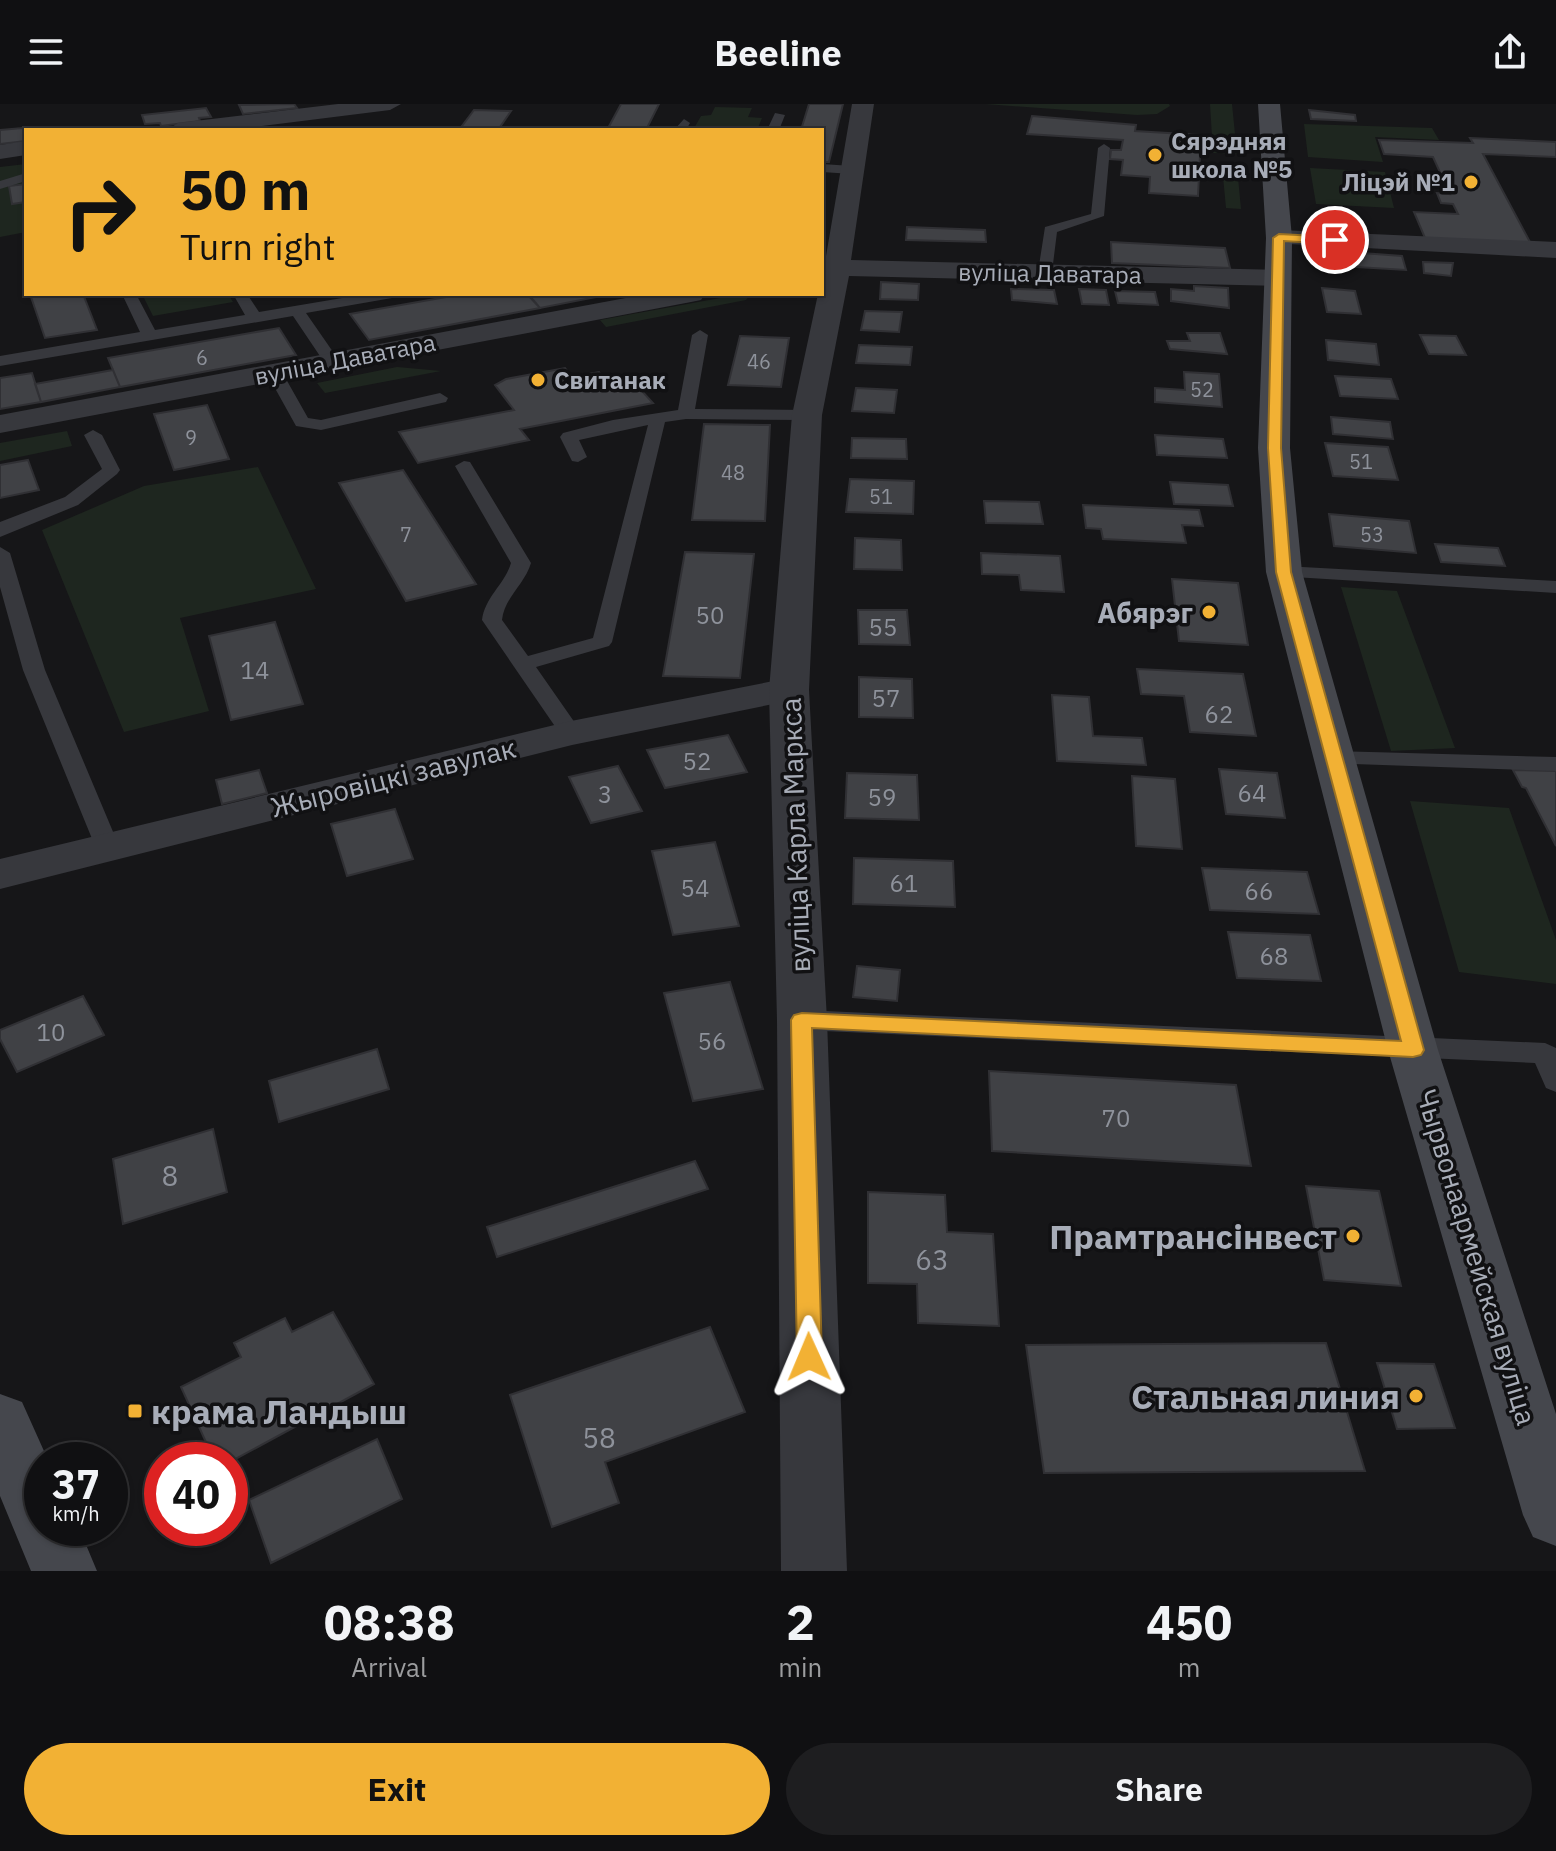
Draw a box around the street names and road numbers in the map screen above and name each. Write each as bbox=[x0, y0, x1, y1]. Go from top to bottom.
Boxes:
street label: вуліца Даватара bbox=[958, 255, 1142, 291]
street label: вуліца Даватара bbox=[252, 326, 438, 392]
street label: вуліца Карла Маркса bbox=[772, 697, 818, 973]
street label: Жыровіцкі завулак bbox=[266, 729, 520, 825]
street label: Чырвонаармейская вуліца bbox=[1408, 1085, 1546, 1429]

